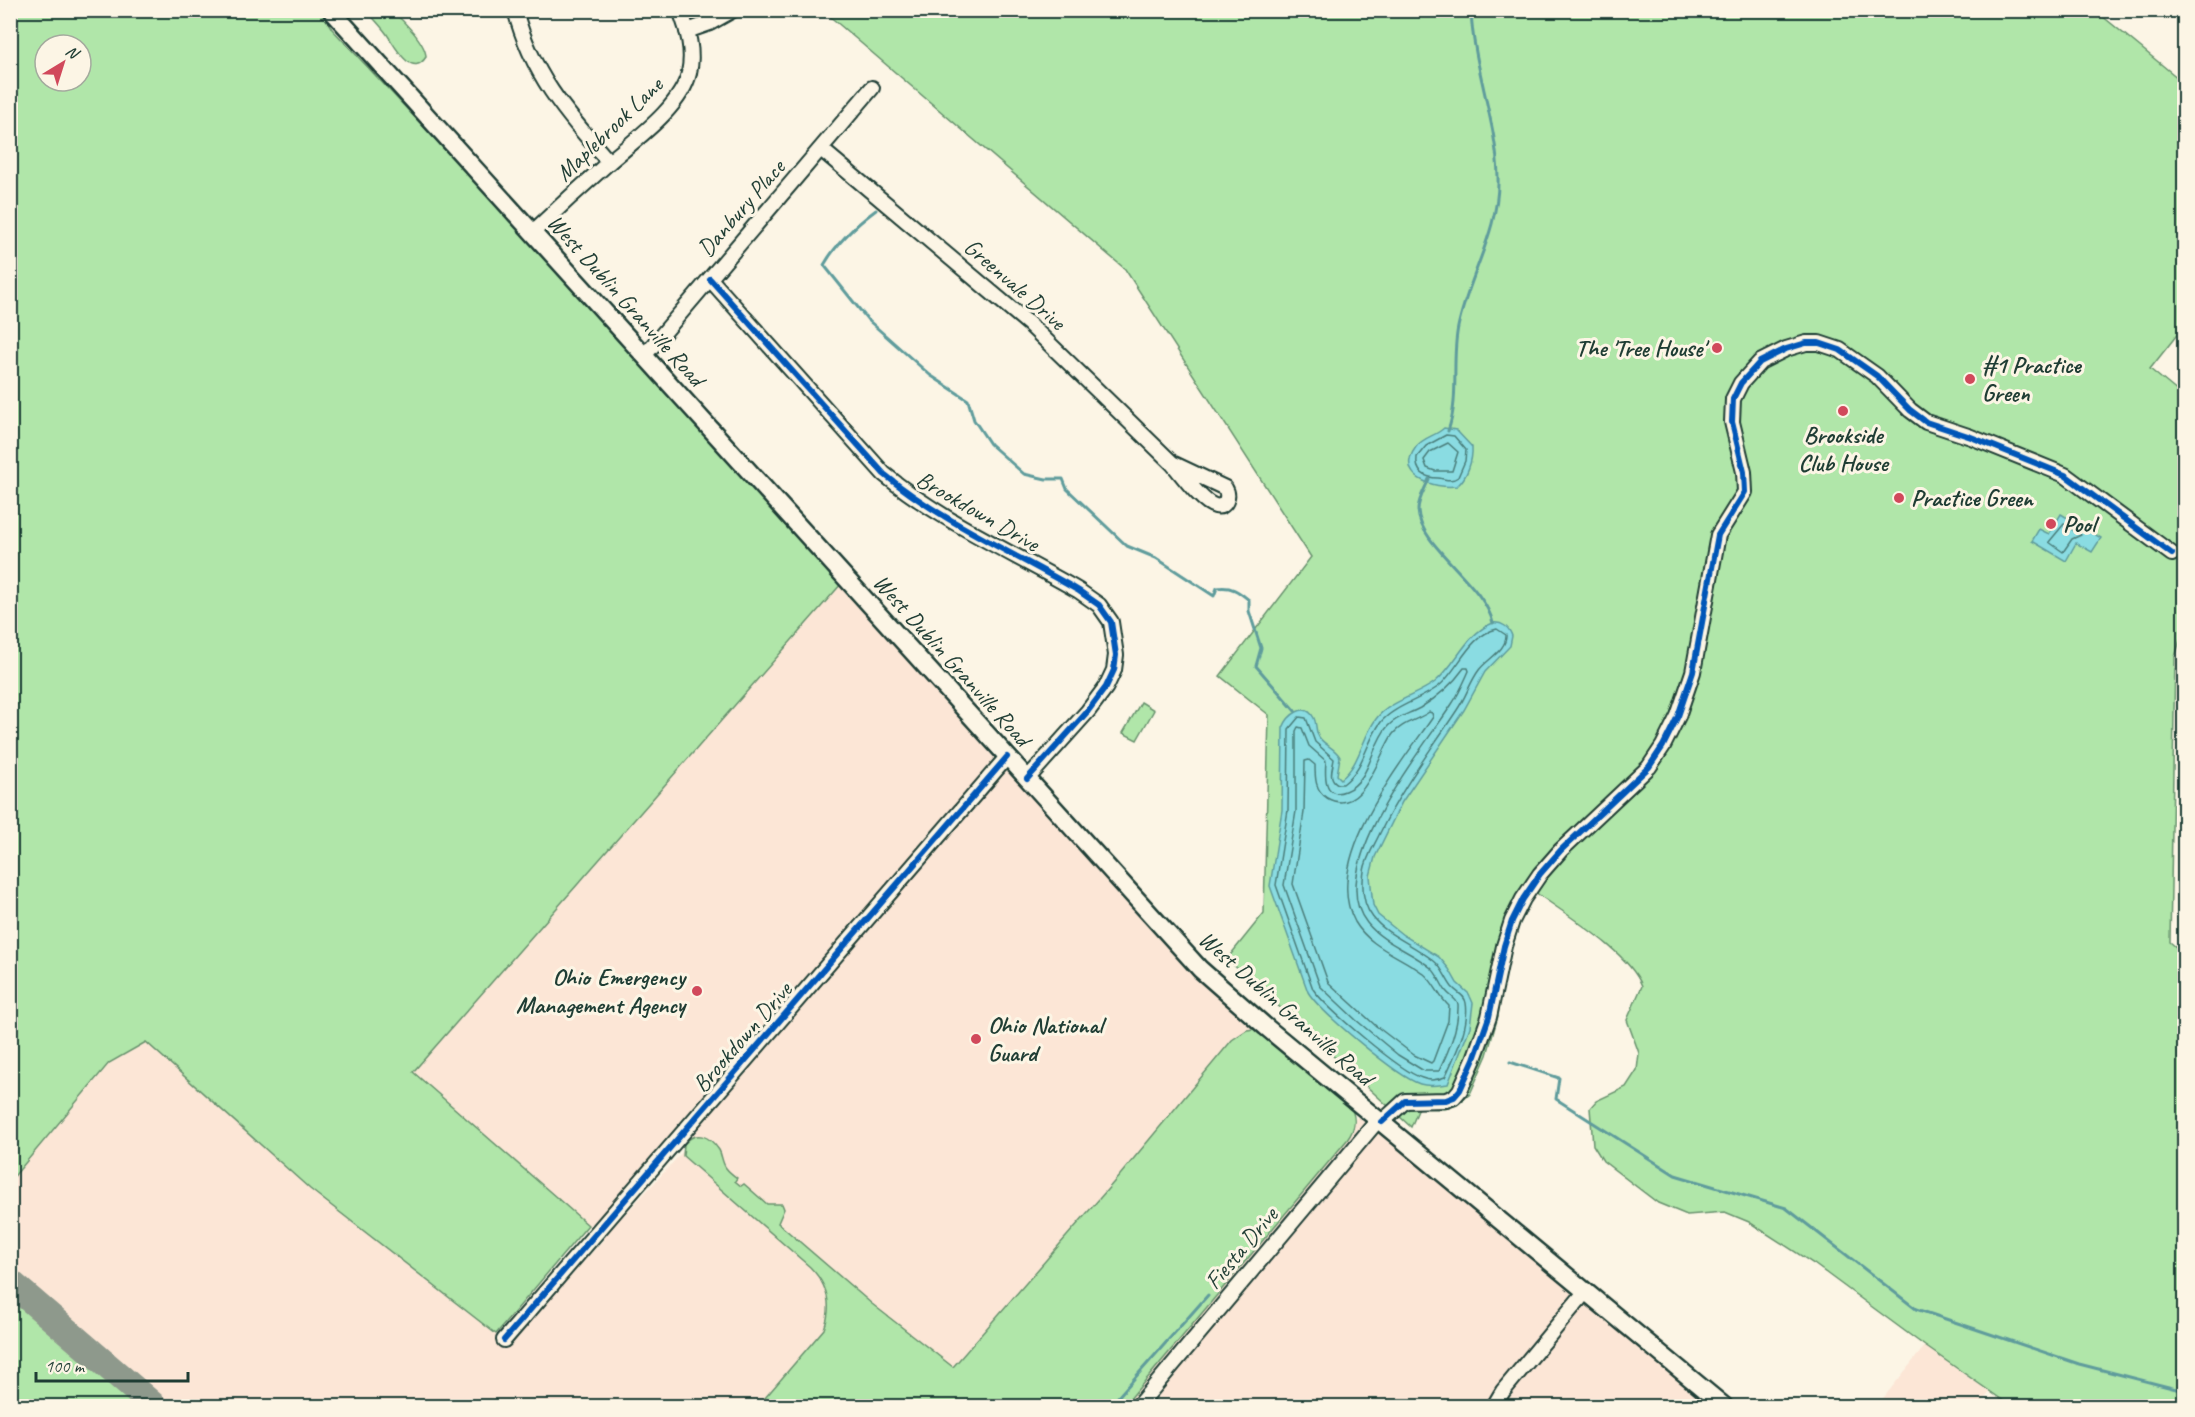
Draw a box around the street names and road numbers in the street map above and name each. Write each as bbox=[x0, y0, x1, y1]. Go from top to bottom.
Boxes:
street label: Maplebrook Lane bbox=[549, 69, 671, 188]
street label: Danbury Place bbox=[691, 152, 793, 263]
street label: West Dublin Granville Road bbox=[541, 208, 714, 395]
street label: Greenvale Drive bbox=[958, 232, 1074, 338]
street label: Brookdown Drive bbox=[911, 464, 1047, 559]
street label: West Dublin Granville Road bbox=[867, 568, 1040, 755]
street label: West Dublin Granville Road bbox=[1193, 924, 1382, 1094]
street label: Brookdown Drive bbox=[686, 974, 800, 1098]
street label: Fiesta Drive bbox=[1198, 1199, 1285, 1295]

